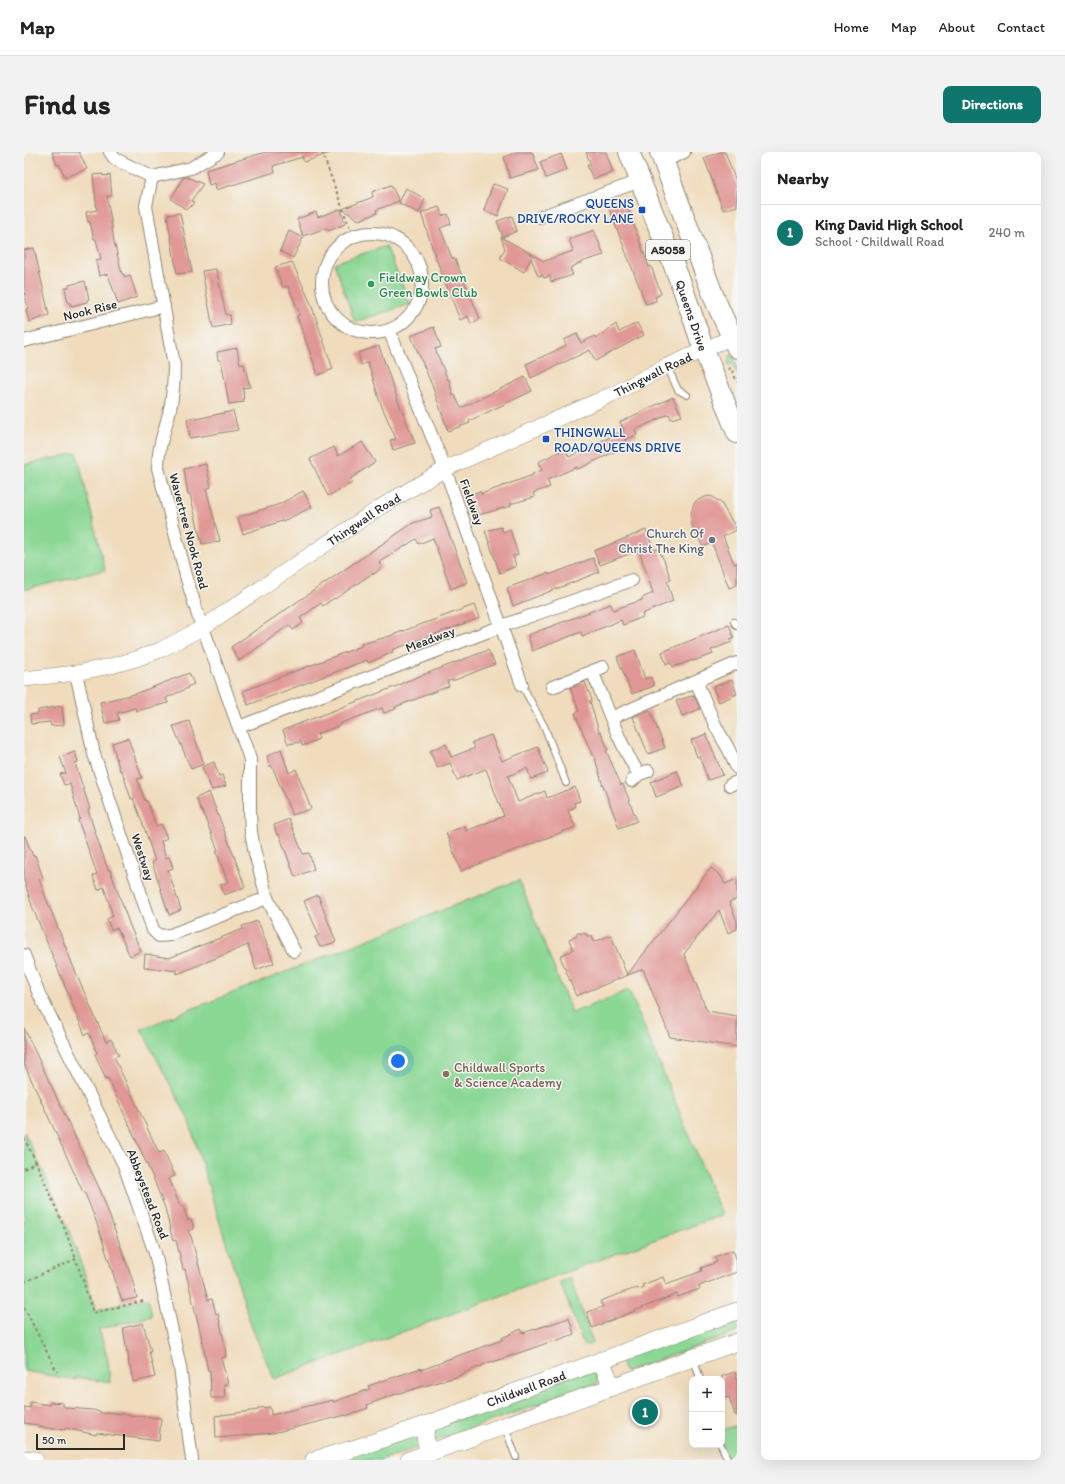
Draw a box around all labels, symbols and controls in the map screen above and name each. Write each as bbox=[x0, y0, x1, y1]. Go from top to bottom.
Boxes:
text: Map bbox=[20, 16, 55, 39]
text: Home bbox=[834, 19, 869, 36]
text: Map bbox=[891, 19, 917, 36]
text: About bbox=[939, 19, 975, 36]
text: Contact bbox=[997, 19, 1045, 36]
button: Directions bbox=[943, 86, 1041, 123]
text: Find us bbox=[24, 87, 111, 121]
text: Nearby bbox=[777, 168, 829, 188]
place label: QUEENS DRIVE/ROCKY LANE bbox=[517, 196, 634, 226]
marker: QUEENS DRIVE/ROCKY LANE bbox=[637, 205, 647, 215]
text: King David High School bbox=[815, 216, 963, 234]
text: 1 bbox=[787, 225, 793, 240]
text: 240 m bbox=[988, 225, 1025, 240]
text: School · Childwall Road bbox=[815, 234, 944, 249]
road number: A5058 bbox=[646, 240, 690, 260]
place label: Fieldway Crown Green Bowls Club bbox=[379, 270, 478, 300]
street label: Queens Drive bbox=[673, 277, 711, 353]
marker: Fieldway Crown Green Bowls Club bbox=[366, 279, 376, 289]
street label: Nook Rise bbox=[61, 296, 119, 324]
street label: Thingwall Road bbox=[611, 349, 694, 400]
place label: THINGWALL ROAD/QUEENS DRIVE bbox=[554, 425, 681, 455]
marker: THINGWALL ROAD/QUEENS DRIVE bbox=[541, 434, 551, 444]
street label: Wavertree Nook Road bbox=[166, 471, 212, 591]
street label: Fieldway bbox=[457, 477, 487, 527]
street label: Thingwall Road bbox=[324, 489, 403, 549]
place label: Church Of Christ The King bbox=[618, 526, 704, 556]
marker: Church Of Christ The King bbox=[707, 535, 717, 545]
street label: Meadway bbox=[403, 623, 457, 655]
street label: Westway bbox=[128, 831, 158, 883]
your location bbox=[388, 1051, 408, 1071]
place label: Childwall Sports & Science Academy bbox=[454, 1060, 562, 1090]
marker: Childwall Sports & Science Academy bbox=[441, 1069, 451, 1079]
street label: Abbeystead Road bbox=[124, 1147, 172, 1241]
street label: Childwall Road bbox=[484, 1367, 568, 1410]
map controls bbox=[689, 1376, 725, 1448]
button: + bbox=[689, 1376, 725, 1412]
pin: 1 bbox=[632, 1397, 658, 1427]
button: − bbox=[689, 1412, 725, 1448]
scale bar bbox=[36, 1432, 125, 1451]
text: 50 m bbox=[42, 1434, 66, 1447]

